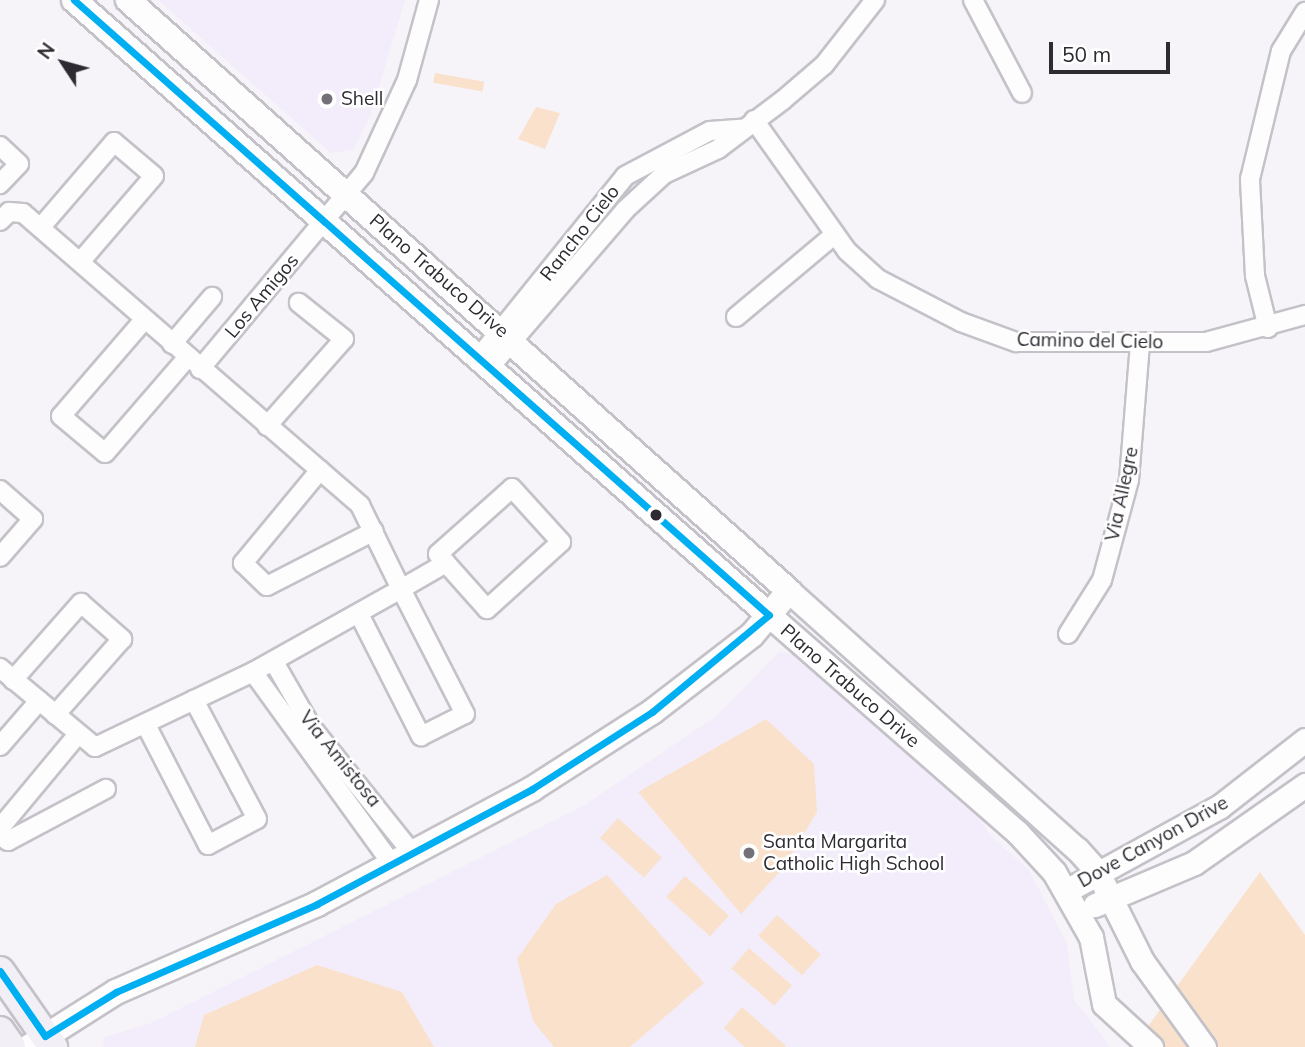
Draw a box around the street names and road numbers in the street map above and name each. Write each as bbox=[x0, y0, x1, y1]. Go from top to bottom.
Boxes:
street label: Rancho Cielo bbox=[536, 181, 624, 285]
street label: Plano Trabuco Drive bbox=[365, 209, 513, 343]
street label: Los Amigos bbox=[220, 249, 304, 343]
street label: Camino del Cielo bbox=[1016, 328, 1164, 354]
street label: Via Allegre bbox=[1101, 445, 1143, 543]
street label: Plano Trabuco Drive bbox=[776, 619, 924, 753]
street label: Via Amistosa bbox=[294, 706, 386, 812]
street label: Dove Canyon Drive bbox=[1074, 791, 1232, 893]

